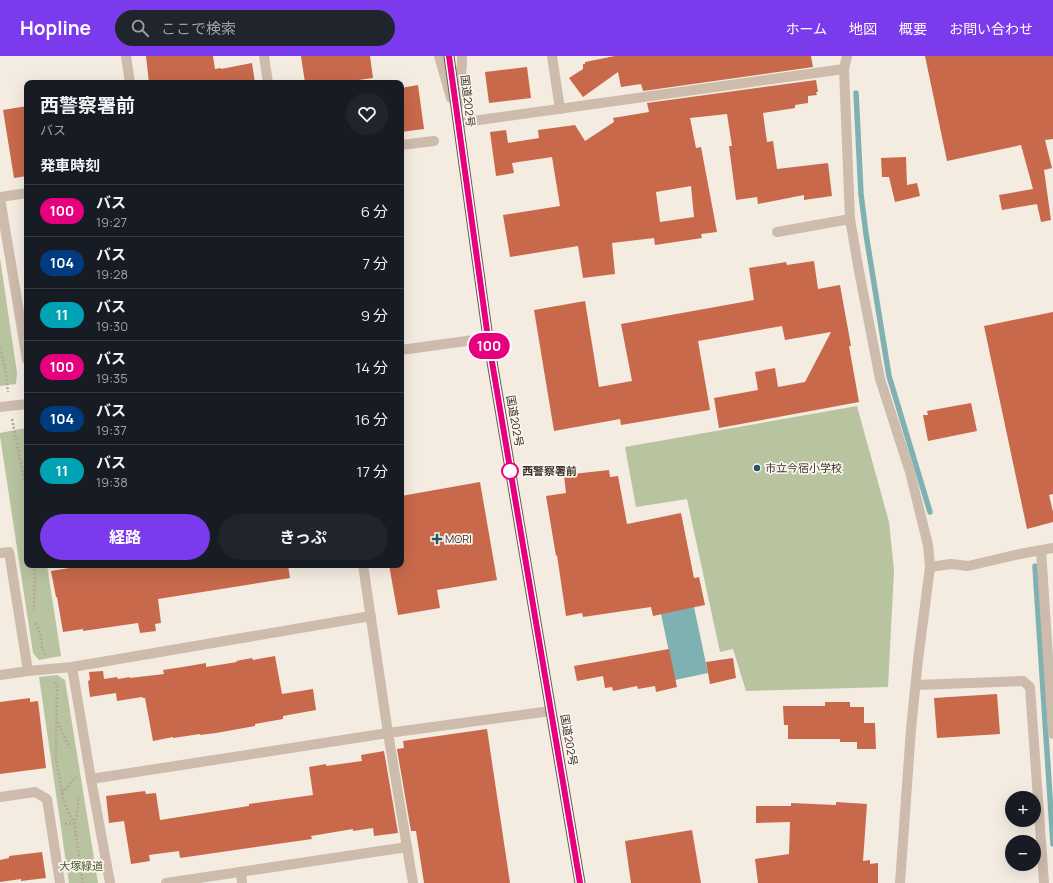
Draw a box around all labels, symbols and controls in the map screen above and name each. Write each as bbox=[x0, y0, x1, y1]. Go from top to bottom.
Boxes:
search box bbox=[115, 10, 395, 46]
text: Hopline bbox=[20, 15, 91, 41]
icon: search bbox=[129, 17, 151, 39]
text: ここで検索 bbox=[161, 18, 236, 39]
text: ホーム bbox=[785, 19, 827, 38]
text: 地図 bbox=[849, 19, 877, 38]
text: 概要 bbox=[899, 19, 927, 38]
text: お問い合わせ bbox=[949, 19, 1033, 38]
street label: 国道202号 bbox=[458, 74, 479, 128]
text: 西警察署前 bbox=[40, 92, 135, 118]
button: heart bbox=[346, 93, 388, 135]
text: バス bbox=[40, 121, 66, 139]
text: 発車時刻 bbox=[40, 155, 100, 176]
text: バス bbox=[96, 192, 126, 213]
text: 100 bbox=[50, 201, 74, 220]
text: 6 分 bbox=[361, 201, 388, 222]
text: 19:27 bbox=[96, 213, 127, 231]
text: バス bbox=[96, 244, 126, 265]
text: 104 bbox=[50, 253, 74, 272]
text: 7 分 bbox=[362, 253, 388, 274]
text: 19:28 bbox=[96, 265, 128, 283]
text: バス bbox=[96, 296, 126, 317]
text: 11 bbox=[56, 305, 68, 324]
text: 9 分 bbox=[361, 305, 388, 326]
text: 19:30 bbox=[96, 317, 128, 335]
line badge: 100 bbox=[466, 333, 512, 359]
text: 100 bbox=[477, 336, 501, 355]
text: バス bbox=[96, 348, 126, 369]
text: 100 bbox=[50, 357, 74, 376]
text: 14 分 bbox=[355, 357, 388, 378]
text: 19:35 bbox=[96, 369, 128, 387]
street label: 国道202号 bbox=[504, 394, 527, 448]
text: バス bbox=[96, 400, 126, 421]
text: 104 bbox=[50, 409, 74, 428]
text: 16 分 bbox=[355, 409, 388, 430]
text: 19:37 bbox=[96, 421, 127, 439]
text: バス bbox=[96, 452, 126, 473]
place label: 市立今宿小学校 bbox=[765, 460, 842, 475]
text: 11 bbox=[56, 461, 68, 480]
text: 17 分 bbox=[357, 461, 388, 482]
marker: 西警察署前 bbox=[501, 462, 519, 480]
place label: 西警察署前 bbox=[522, 463, 577, 478]
marker: 市立今宿小学校 bbox=[752, 463, 762, 473]
text: 19:38 bbox=[96, 473, 128, 491]
button: 経路 bbox=[40, 514, 210, 560]
button: きっぷ bbox=[218, 514, 388, 560]
place label: MORI bbox=[445, 531, 472, 546]
marker: MORI bbox=[432, 534, 442, 544]
street label: 国道202号 bbox=[558, 713, 581, 767]
map controls bbox=[1005, 791, 1041, 871]
button: + bbox=[1005, 791, 1041, 827]
button: − bbox=[1005, 835, 1041, 871]
park label: 大塚緑道 bbox=[59, 858, 103, 873]

